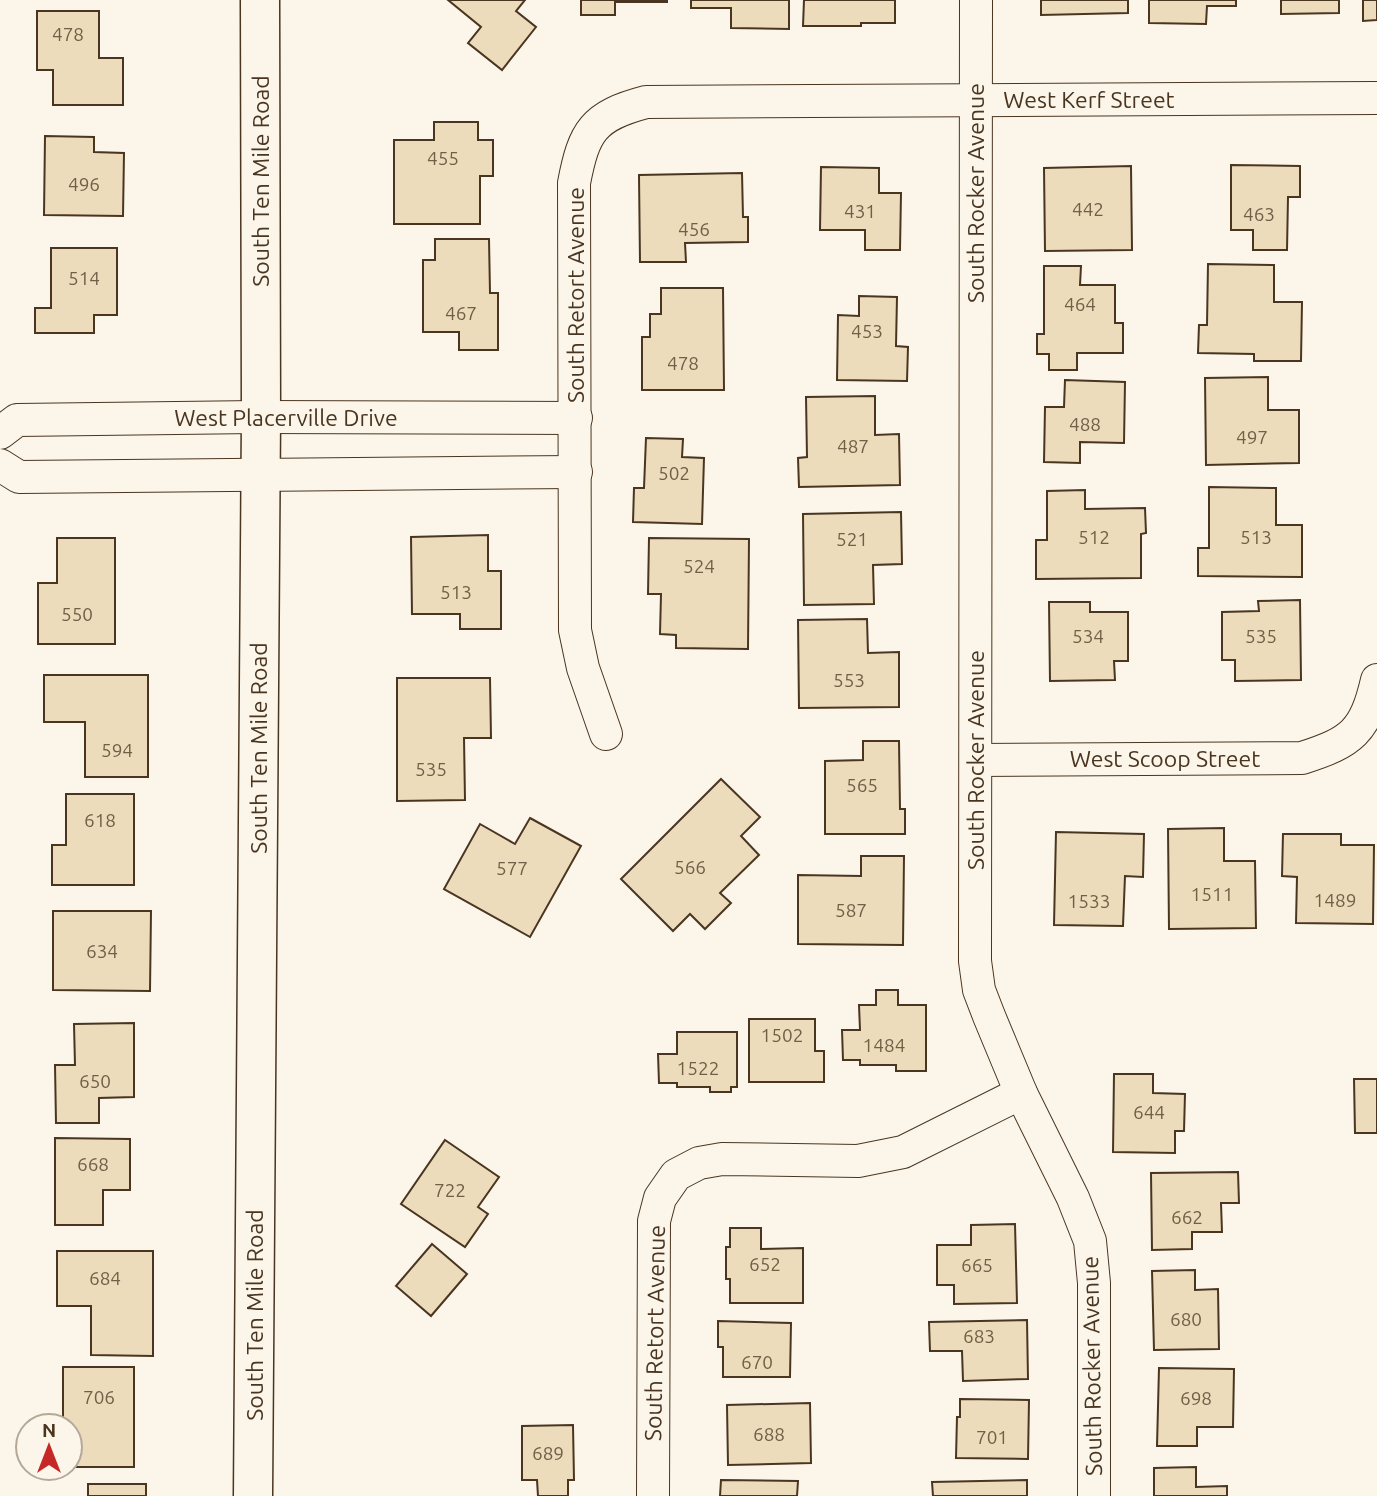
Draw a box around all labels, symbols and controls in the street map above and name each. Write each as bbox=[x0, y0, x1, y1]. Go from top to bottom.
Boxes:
house number: 478 bbox=[52, 23, 84, 45]
street label: South Ten Mile Road bbox=[248, 75, 273, 287]
street label: South Rocker Avenue bbox=[963, 83, 988, 303]
street label: West Kerf Street bbox=[1003, 87, 1175, 112]
house number: 455 bbox=[427, 147, 459, 169]
house number: 496 bbox=[68, 173, 100, 195]
street label: South Retort Avenue bbox=[563, 187, 588, 403]
house number: 442 bbox=[1072, 198, 1104, 220]
house number: 431 bbox=[844, 200, 876, 222]
house number: 463 bbox=[1243, 203, 1275, 225]
house number: 456 bbox=[678, 218, 710, 240]
house number: 514 bbox=[68, 267, 100, 289]
house number: 464 bbox=[1064, 293, 1096, 315]
house number: 467 bbox=[445, 302, 477, 324]
house number: 453 bbox=[851, 320, 883, 342]
house number: 478 bbox=[667, 352, 699, 374]
street label: West Placerville Drive bbox=[174, 405, 398, 430]
house number: 488 bbox=[1069, 413, 1101, 435]
house number: 497 bbox=[1236, 426, 1268, 448]
house number: 487 bbox=[837, 435, 869, 457]
house number: 502 bbox=[658, 462, 690, 484]
house number: 512 bbox=[1078, 526, 1110, 548]
house number: 513 bbox=[1240, 526, 1272, 548]
house number: 521 bbox=[836, 528, 868, 550]
house number: 524 bbox=[683, 555, 715, 577]
house number: 513 bbox=[440, 581, 472, 603]
house number: 550 bbox=[61, 603, 93, 625]
house number: 534 bbox=[1072, 625, 1104, 647]
house number: 535 bbox=[1245, 625, 1277, 647]
street label: South Ten Mile Road bbox=[246, 642, 271, 854]
street label: South Rocker Avenue bbox=[963, 650, 988, 870]
house number: 553 bbox=[833, 669, 865, 691]
house number: 594 bbox=[101, 739, 133, 761]
street label: West Scoop Street bbox=[1070, 746, 1260, 771]
house number: 535 bbox=[415, 758, 447, 780]
house number: 565 bbox=[846, 774, 878, 796]
house number: 618 bbox=[84, 809, 116, 831]
house number: 566 bbox=[674, 856, 706, 878]
house number: 577 bbox=[496, 857, 528, 879]
house number: 1511 bbox=[1191, 883, 1233, 905]
house number: 1489 bbox=[1314, 889, 1356, 911]
house number: 1533 bbox=[1068, 890, 1110, 912]
house number: 587 bbox=[835, 899, 867, 921]
house number: 634 bbox=[86, 940, 118, 962]
house number: 1502 bbox=[761, 1024, 803, 1046]
house number: 1484 bbox=[863, 1034, 905, 1056]
house number: 1522 bbox=[677, 1057, 719, 1079]
house number: 650 bbox=[79, 1070, 111, 1092]
house number: 644 bbox=[1133, 1101, 1165, 1123]
house number: 668 bbox=[77, 1153, 109, 1175]
house number: 722 bbox=[434, 1179, 466, 1201]
house number: 662 bbox=[1171, 1206, 1203, 1228]
street label: South Ten Mile Road bbox=[242, 1209, 267, 1421]
street label: South Retort Avenue bbox=[640, 1225, 669, 1441]
house number: 652 bbox=[749, 1253, 781, 1275]
house number: 665 bbox=[961, 1254, 993, 1276]
street label: South Rocker Avenue bbox=[1077, 1256, 1106, 1476]
house number: 684 bbox=[89, 1267, 121, 1289]
house number: 680 bbox=[1170, 1308, 1202, 1330]
house number: 683 bbox=[963, 1325, 995, 1347]
house number: 670 bbox=[741, 1351, 773, 1373]
house number: 706 bbox=[83, 1386, 115, 1408]
house number: 698 bbox=[1180, 1387, 1212, 1409]
north arrow bbox=[14, 1412, 84, 1482]
text: N bbox=[42, 1419, 56, 1441]
house number: 688 bbox=[753, 1423, 785, 1445]
house number: 701 bbox=[976, 1426, 1008, 1448]
house number: 689 bbox=[532, 1442, 564, 1464]

